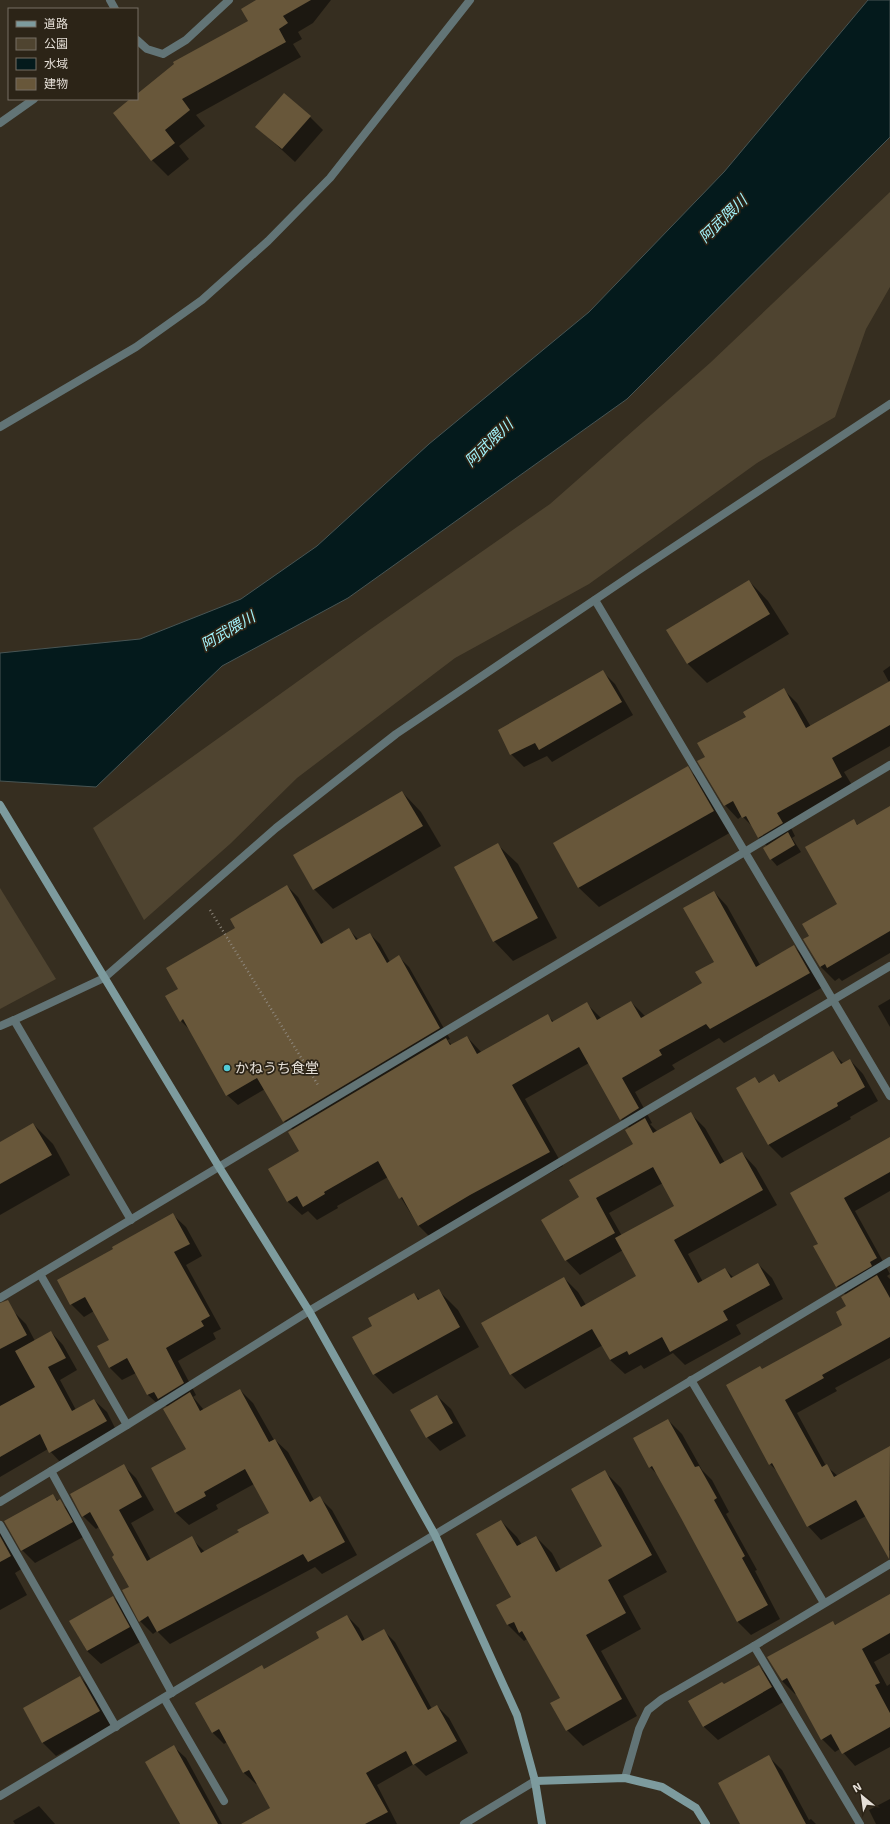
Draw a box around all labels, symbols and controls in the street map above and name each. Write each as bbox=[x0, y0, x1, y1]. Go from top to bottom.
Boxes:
legend bbox=[8, 8, 138, 100]
text: 道路 bbox=[44, 16, 68, 30]
text: 公園 bbox=[44, 36, 68, 50]
text: 水域 bbox=[44, 56, 68, 70]
text: 建物 bbox=[44, 76, 68, 90]
water label: 阿武隈川 bbox=[694, 190, 752, 246]
water label: 阿武隈川 bbox=[460, 414, 518, 470]
water label: 阿武隈川 bbox=[197, 606, 260, 653]
place label: かねうち食堂 bbox=[235, 1059, 319, 1076]
marker: かねうち食堂 bbox=[222, 1063, 232, 1073]
north arrow bbox=[842, 1776, 882, 1816]
text: N bbox=[850, 1779, 864, 1794]

